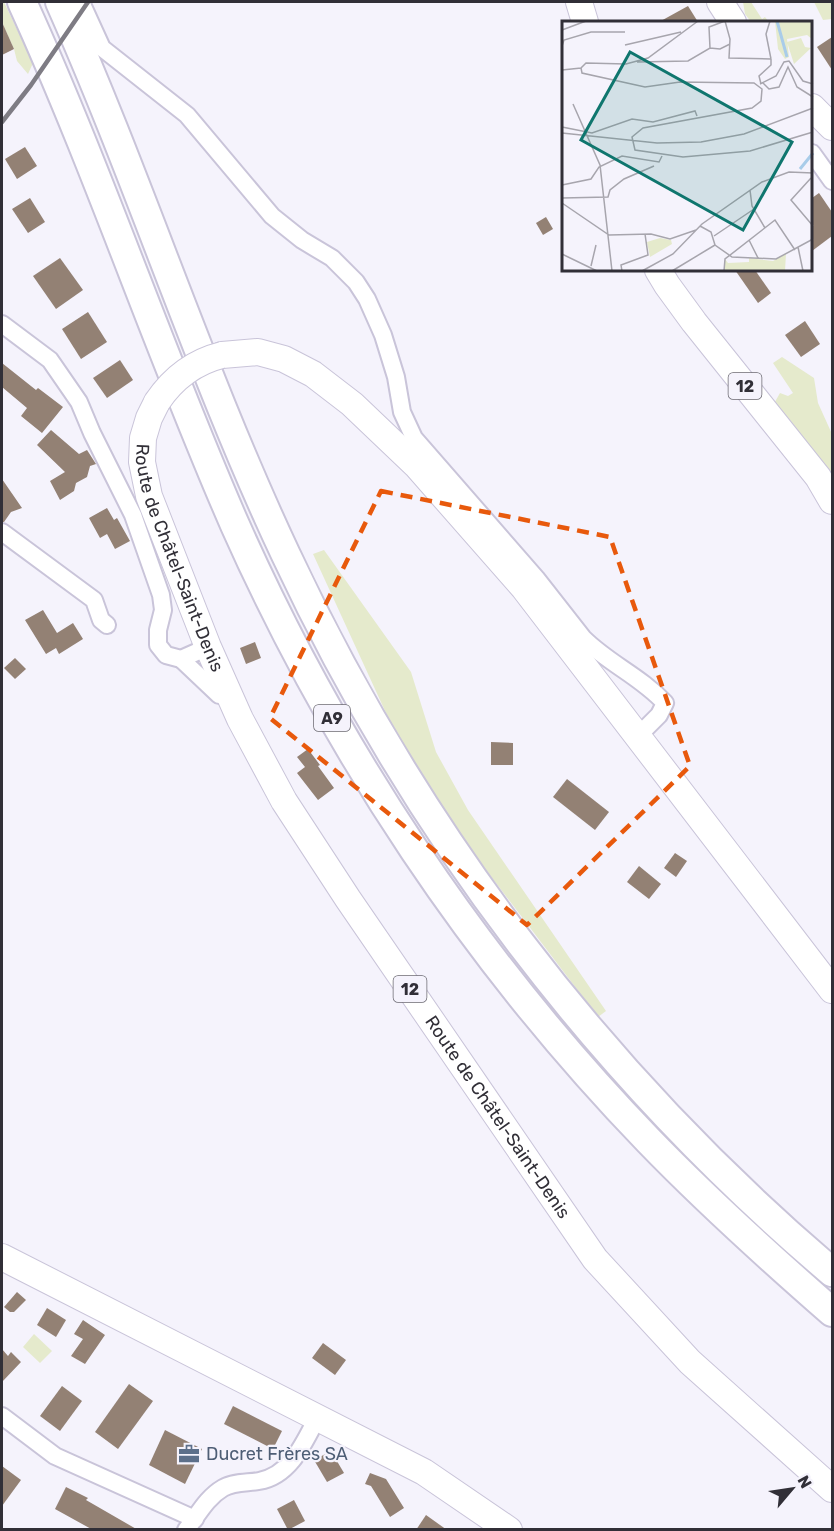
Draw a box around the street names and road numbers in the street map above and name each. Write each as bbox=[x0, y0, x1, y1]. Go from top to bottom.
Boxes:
road number: 12 bbox=[728, 373, 762, 399]
street label: Route de Châtel-Saint-Denis bbox=[131, 443, 229, 675]
road number: A9 bbox=[314, 705, 350, 731]
road number: 12 bbox=[394, 976, 426, 1002]
street label: Route de Châtel-Saint-Denis bbox=[420, 1011, 575, 1223]

